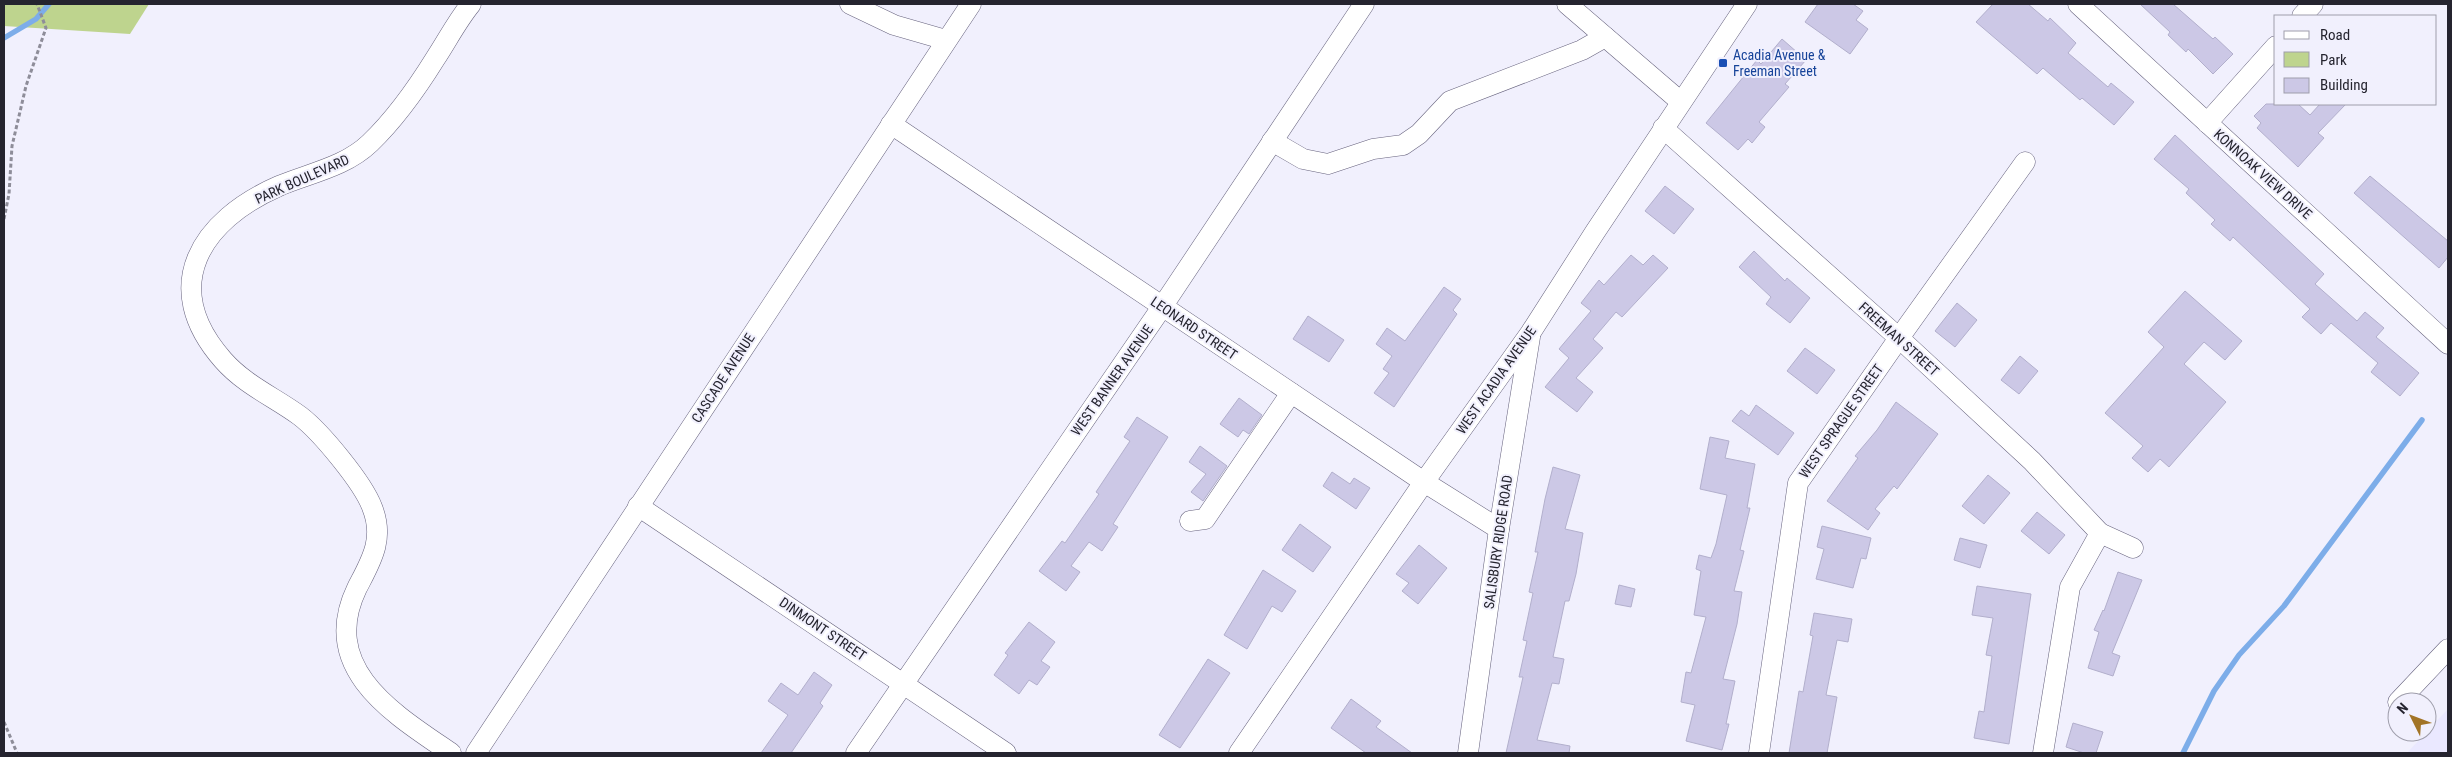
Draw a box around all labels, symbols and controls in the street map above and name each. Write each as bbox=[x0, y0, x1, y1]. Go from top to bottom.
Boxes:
legend bbox=[2274, 15, 2437, 105]
text: Road bbox=[2320, 26, 2350, 44]
place label: Acadia Avenue & Freeman Street bbox=[1733, 47, 1826, 79]
text: Park bbox=[2320, 51, 2347, 69]
marker: Acadia Avenue & Freeman Street bbox=[1717, 57, 1729, 69]
text: Building bbox=[2320, 76, 2368, 94]
street label: KONNOAK VIEW DRIVE bbox=[2211, 126, 2315, 222]
street label: PARK BOULEVARD bbox=[252, 151, 352, 207]
street label: LEONARD STREET bbox=[1148, 293, 1240, 363]
street label: FREEMAN STREET bbox=[1856, 299, 1942, 379]
street label: WEST BANNER AVENUE bbox=[1068, 321, 1156, 438]
street label: WEST ACADIA AVENUE bbox=[1453, 323, 1539, 437]
street label: CASCADE AVENUE bbox=[688, 330, 758, 426]
street label: WEST SPRAGUE STREET bbox=[1796, 361, 1886, 481]
street label: SALISBURY RIDGE ROAD bbox=[1481, 474, 1515, 610]
street label: DINMONT STREET bbox=[777, 594, 869, 664]
north arrow bbox=[2387, 692, 2437, 742]
text: N bbox=[2394, 700, 2411, 717]

